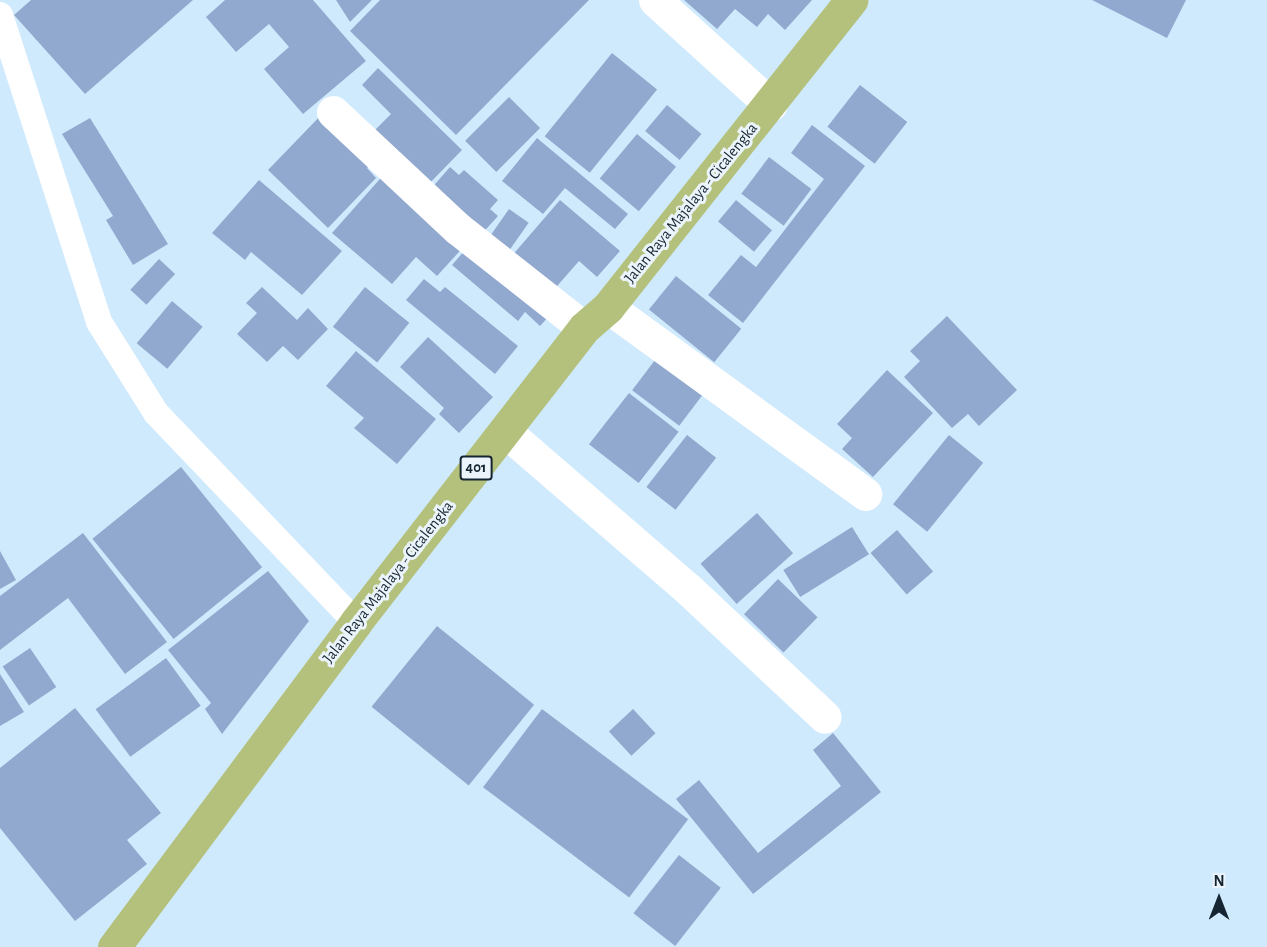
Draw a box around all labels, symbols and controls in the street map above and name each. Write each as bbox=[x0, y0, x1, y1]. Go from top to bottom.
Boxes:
street label: Jalan Raya Majalaya - Cicalengka bbox=[620, 119, 762, 287]
road number: 401 bbox=[460, 456, 492, 480]
street label: Jalan Raya Majalaya - Cicalengka bbox=[319, 497, 457, 667]
north arrow bbox=[1189, 869, 1249, 929]
text: N bbox=[1213, 873, 1225, 889]

